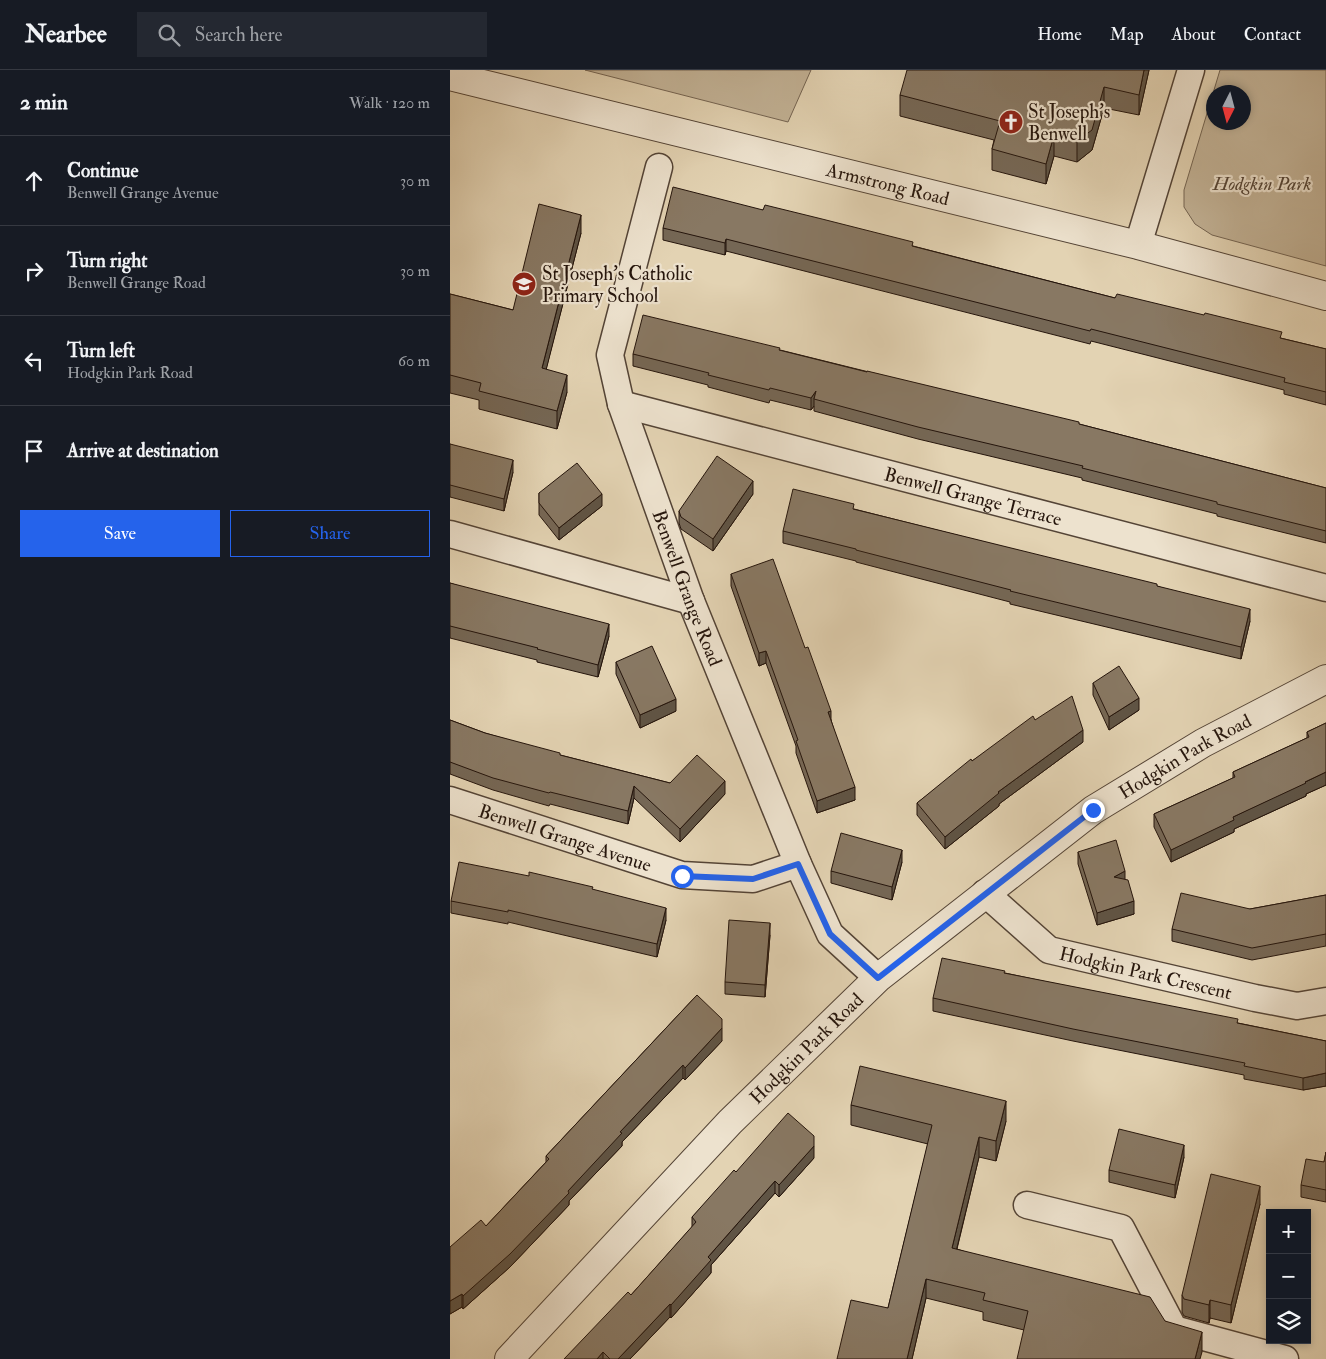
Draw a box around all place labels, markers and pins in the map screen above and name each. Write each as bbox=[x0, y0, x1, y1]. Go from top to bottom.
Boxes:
place label: St Joseph's Benwell bbox=[1028, 100, 1110, 146]
church icon: St Joseph's Benwell bbox=[998, 109, 1024, 135]
place label: St Joseph's Catholic Primary School bbox=[542, 262, 693, 308]
school or university icon: St Joseph's Catholic Primary School bbox=[511, 271, 537, 297]

